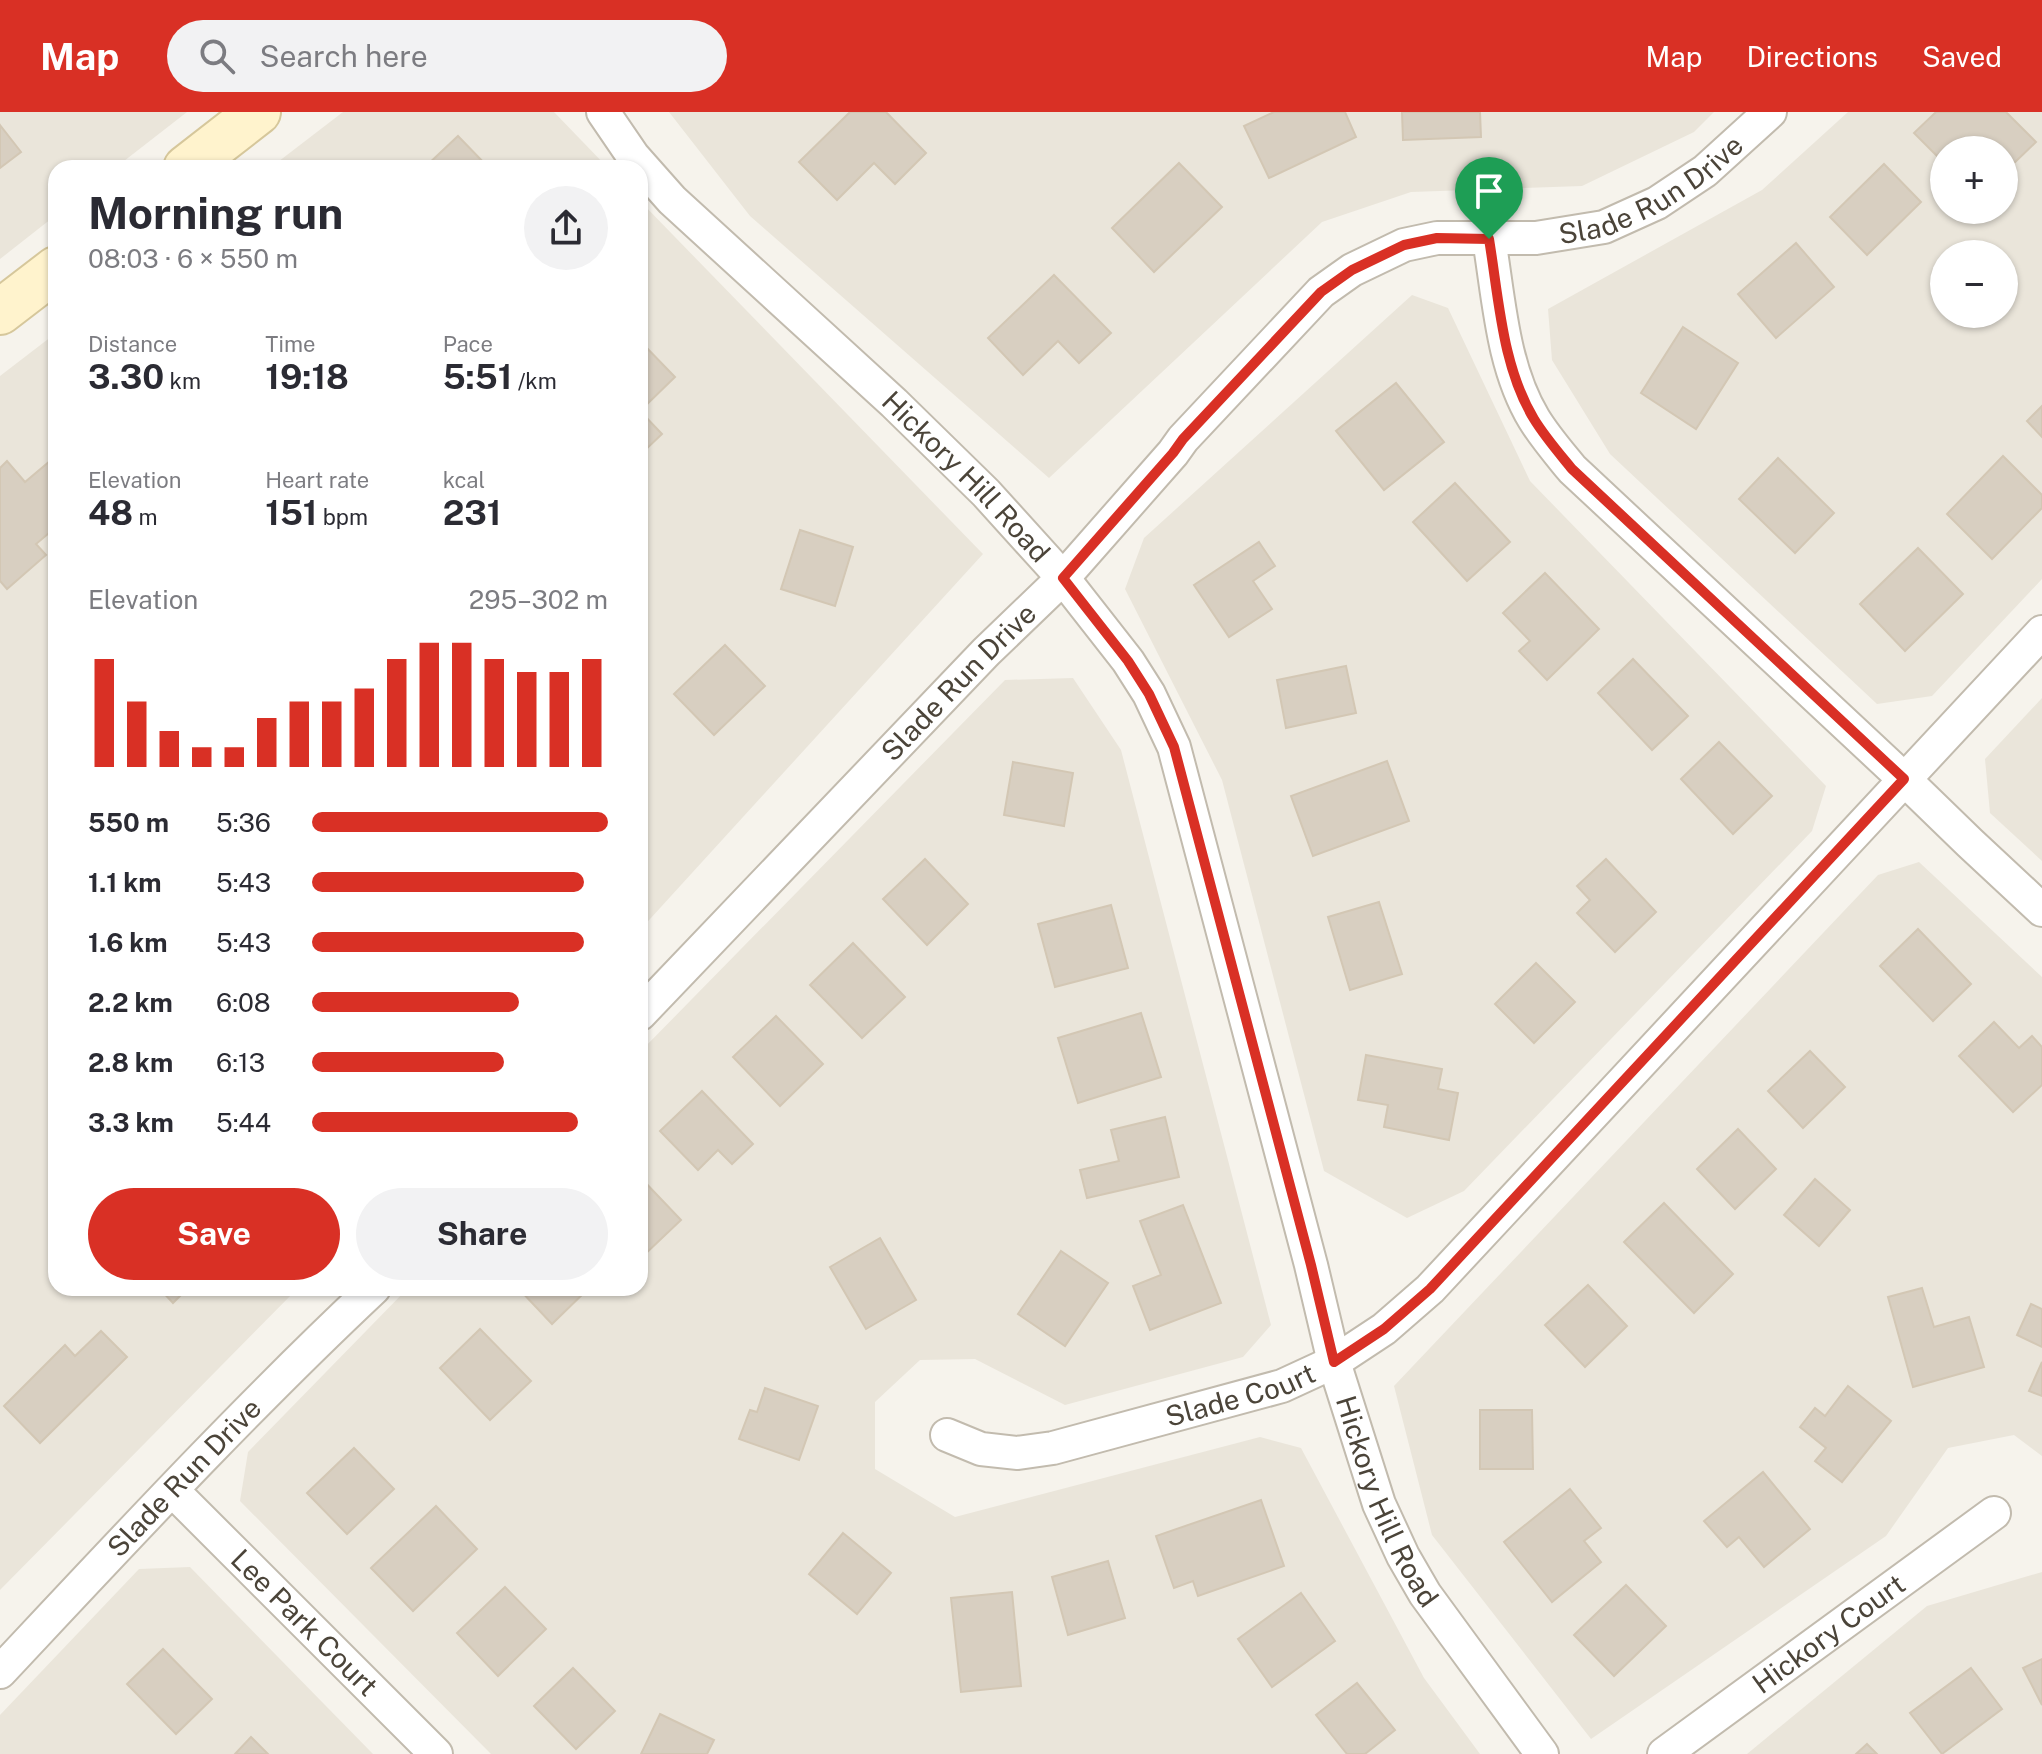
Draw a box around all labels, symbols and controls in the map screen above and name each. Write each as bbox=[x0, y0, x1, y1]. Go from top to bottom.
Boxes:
search box bbox=[167, 20, 727, 92]
text: Map bbox=[40, 34, 119, 79]
icon: search bbox=[195, 34, 239, 78]
text: Search here bbox=[259, 38, 428, 74]
text: Map bbox=[1646, 40, 1702, 73]
text: Directions bbox=[1746, 40, 1878, 73]
text: Saved bbox=[1922, 40, 2002, 73]
street label: Slade Run Drive bbox=[1556, 128, 1749, 250]
map controls bbox=[1930, 136, 2018, 328]
button: + bbox=[1930, 136, 2018, 224]
pin bbox=[1455, 157, 1523, 239]
icon: arrive bbox=[1467, 169, 1511, 213]
button: share bbox=[524, 186, 608, 270]
text: Morning run bbox=[88, 187, 343, 239]
button: − bbox=[1930, 240, 2018, 328]
text: 08:03 · 6 × 550 m bbox=[88, 243, 298, 274]
text: Distance bbox=[88, 331, 177, 357]
text: Time bbox=[265, 331, 315, 357]
text: Pace bbox=[443, 331, 493, 357]
text: 3.30 bbox=[88, 357, 164, 397]
text: 19:18 bbox=[265, 357, 349, 397]
text: 5:51 bbox=[443, 357, 512, 397]
text: km bbox=[164, 368, 201, 394]
text: /km bbox=[512, 368, 557, 394]
street label: Hickory Hill Road bbox=[876, 384, 1057, 568]
text: Elevation bbox=[88, 467, 181, 493]
text: Heart rate bbox=[265, 467, 369, 493]
text: kcal bbox=[443, 467, 485, 493]
text: 48 bbox=[88, 493, 133, 533]
text: 151 bbox=[265, 493, 317, 533]
text: 231 bbox=[443, 493, 501, 533]
text: m bbox=[133, 504, 158, 530]
text: bpm bbox=[317, 504, 368, 530]
text: Elevation bbox=[88, 584, 198, 615]
text: 295–302 m bbox=[469, 584, 608, 615]
street label: Slade Run Drive bbox=[874, 596, 1042, 767]
text: 550 m bbox=[88, 807, 169, 838]
text: 5:36 bbox=[216, 807, 271, 838]
text: 1.1 km bbox=[88, 867, 161, 898]
text: 5:43 bbox=[216, 867, 271, 898]
text: 1.6 km bbox=[88, 927, 168, 958]
text: 5:43 bbox=[216, 927, 271, 958]
text: 2.2 km bbox=[88, 987, 173, 1018]
text: 6:08 bbox=[216, 987, 271, 1018]
text: 2.8 km bbox=[88, 1047, 173, 1078]
text: 6:13 bbox=[216, 1047, 265, 1078]
text: 3.3 km bbox=[88, 1107, 174, 1138]
text: 5:44 bbox=[216, 1107, 271, 1138]
button: Save bbox=[88, 1188, 340, 1280]
button: Share bbox=[356, 1188, 608, 1280]
street label: Slade Court bbox=[1162, 1356, 1320, 1433]
street label: Slade Run Drive bbox=[100, 1391, 268, 1563]
street label: Hickory Hill Road bbox=[1330, 1391, 1446, 1613]
street label: Lee Park Court bbox=[225, 1542, 385, 1702]
street label: Hickory Court bbox=[1746, 1567, 1911, 1700]

